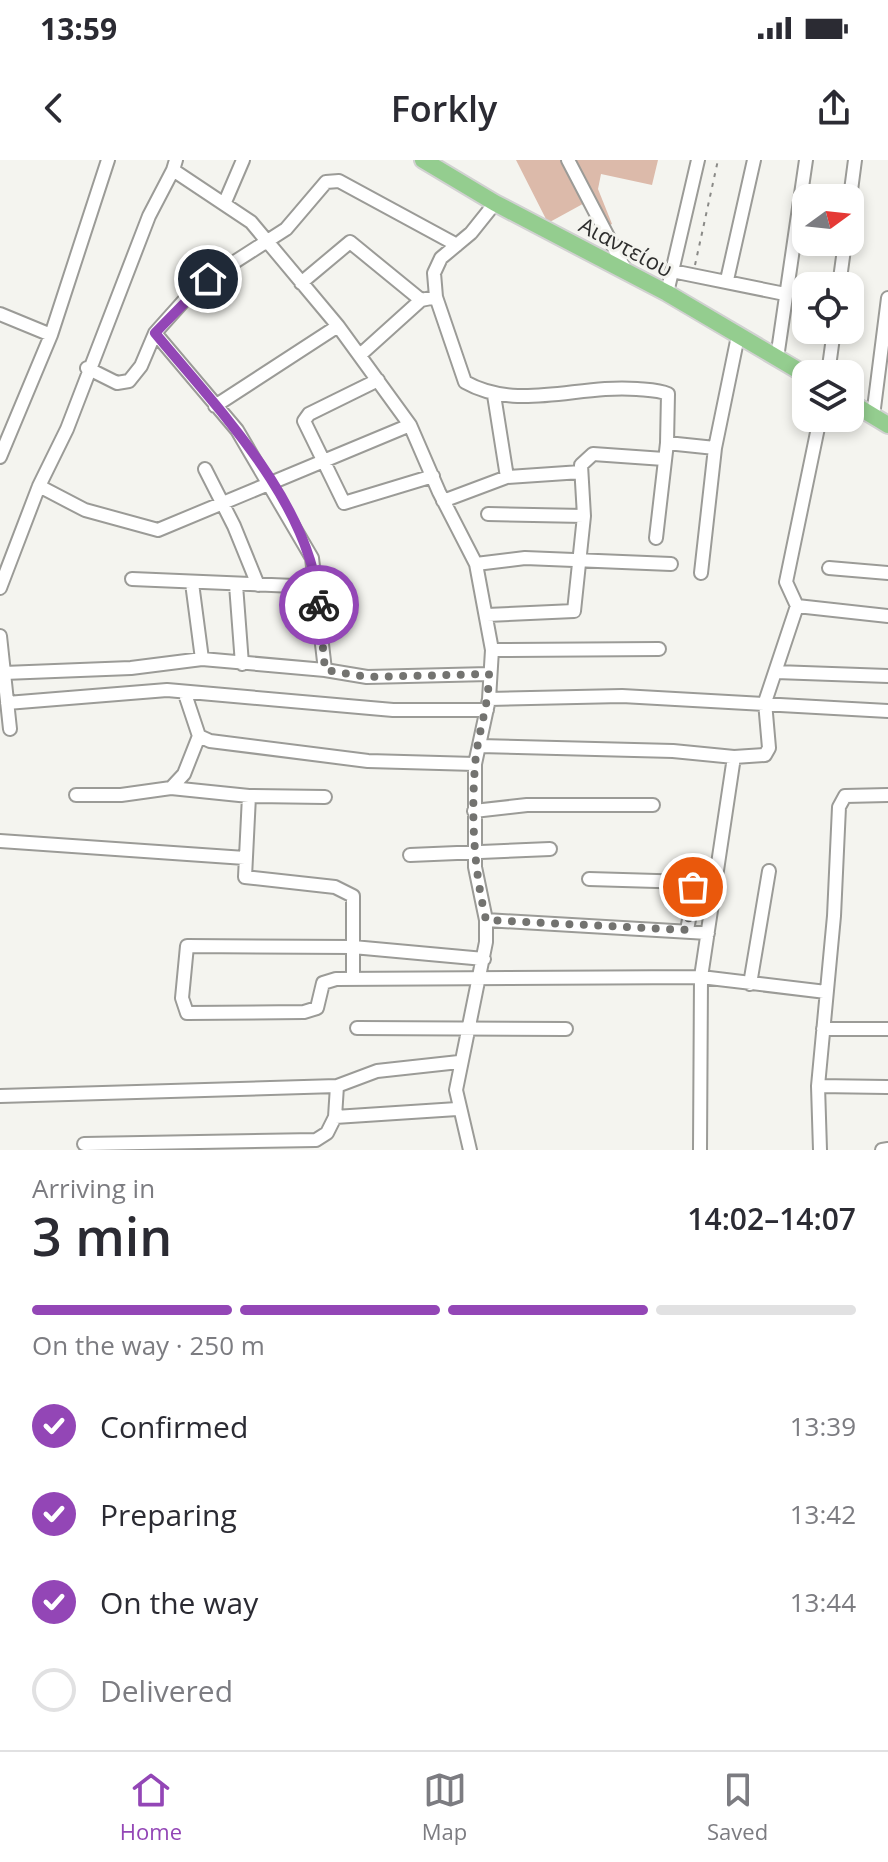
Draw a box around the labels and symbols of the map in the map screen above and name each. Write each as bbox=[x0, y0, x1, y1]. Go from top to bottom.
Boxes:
north arrow bbox=[792, 184, 864, 256]
street label: Αιαντείου bbox=[575, 209, 678, 283]
pin bbox=[174, 245, 242, 313]
courier bbox=[279, 565, 359, 645]
pin bbox=[659, 853, 727, 921]

